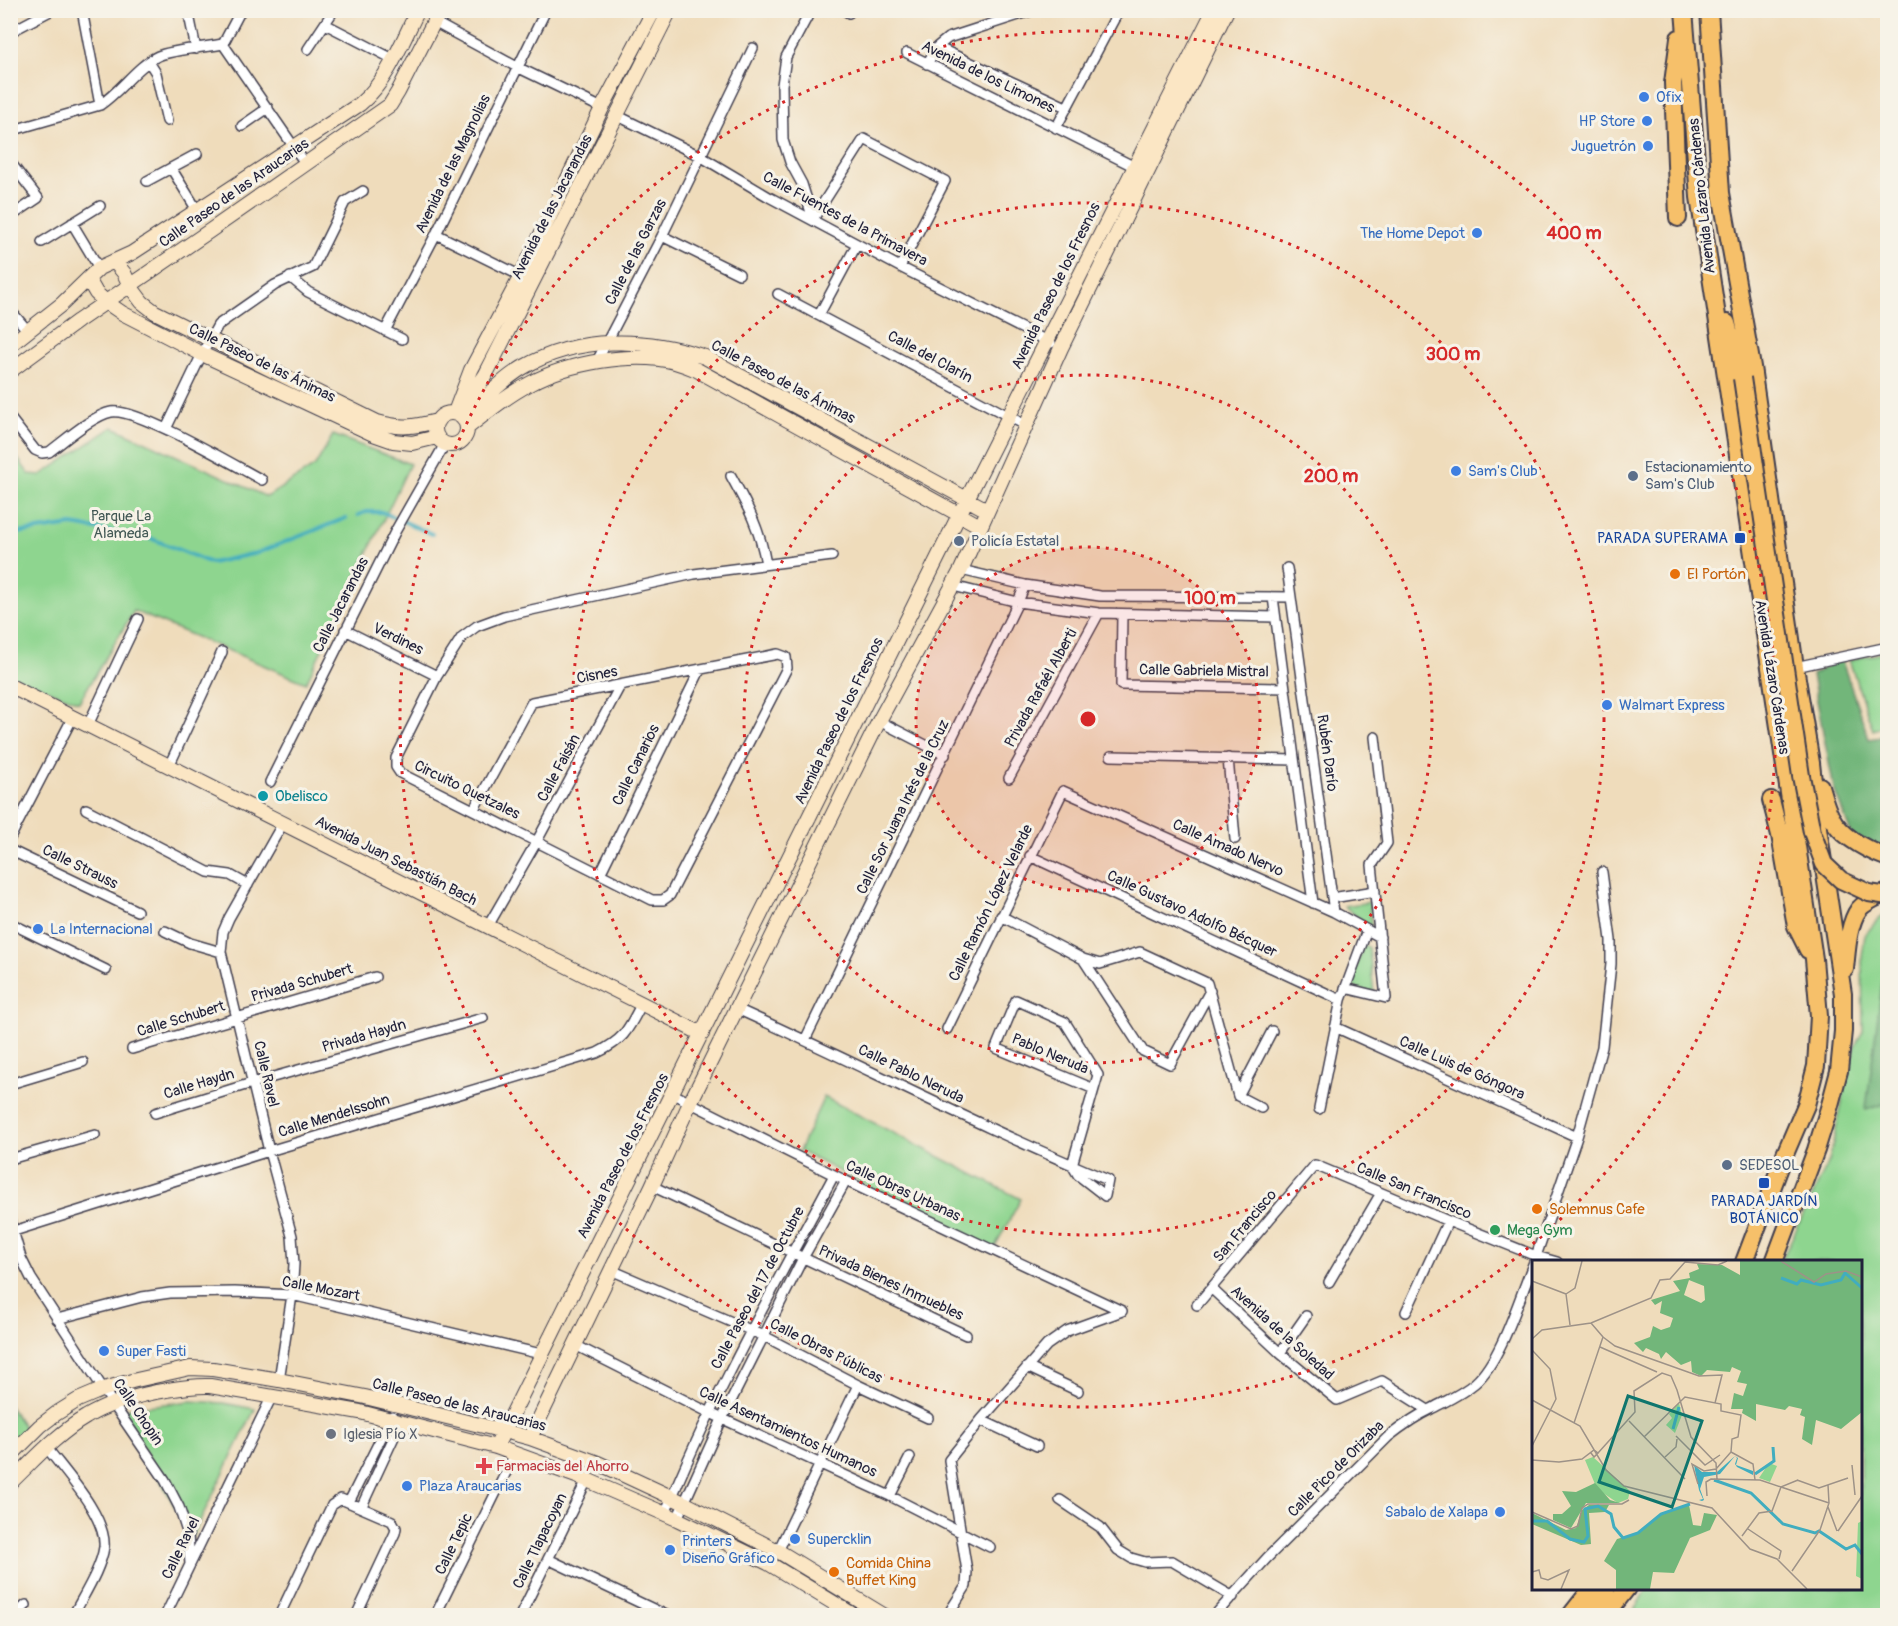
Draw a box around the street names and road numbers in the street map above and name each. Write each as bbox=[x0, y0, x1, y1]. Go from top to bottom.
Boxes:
street label: Avenida de los Limones bbox=[918, 37, 1058, 118]
street label: Avenida de las Magnolias bbox=[411, 91, 495, 237]
street label: Avenida Lázaro Cárdenas bbox=[1684, 117, 1720, 275]
street label: Avenida de las Jacarandas bbox=[507, 131, 597, 283]
street label: Calle Paseo de las Araucarias bbox=[155, 134, 313, 252]
street label: Calle Fuentes de la Primavera bbox=[759, 167, 931, 271]
street label: Calle de las Garzas bbox=[601, 196, 671, 308]
street label: Avenida Paseo de los Fresnos bbox=[1007, 199, 1105, 372]
street label: Calle Paseo de las Ánimas bbox=[186, 319, 339, 407]
street label: Calle del Clarín bbox=[884, 327, 976, 387]
street label: Calle Paseo de las Ánimas bbox=[708, 336, 859, 428]
street label: Calle Jacarandas bbox=[309, 554, 373, 656]
street label: Avenida Lázaro Cárdenas bbox=[1750, 598, 1794, 756]
street label: Verdines bbox=[370, 619, 427, 659]
street label: Privada Rafaél Alberti bbox=[1000, 625, 1082, 751]
street label: Avenida Paseo de los Fresnos bbox=[790, 634, 888, 807]
street label: Calle Gabriela Mistral bbox=[1139, 660, 1269, 682]
street label: Cisnes bbox=[575, 662, 619, 688]
street label: Rubén Darío bbox=[1312, 713, 1342, 793]
street label: Calle Sor Juana Inés de la Cruz bbox=[852, 716, 954, 897]
street label: Calle Canarios bbox=[608, 721, 664, 809]
street label: Calle Faisán bbox=[533, 731, 585, 805]
street label: Circuito Quetzales bbox=[411, 756, 523, 824]
street label: Avenida Juan Sebastián Bach bbox=[312, 812, 480, 910]
street label: Calle Amado Nervo bbox=[1169, 815, 1287, 881]
street label: Calle Ramón López Velarde bbox=[945, 821, 1038, 984]
street label: Calle Strauss bbox=[39, 841, 121, 894]
street label: Calle Gustavo Adolfo Bécquer bbox=[1104, 866, 1281, 962]
street label: Privada Schubert bbox=[249, 959, 356, 1007]
street label: Calle Schubert bbox=[135, 996, 228, 1041]
street label: Privada Haydn bbox=[320, 1015, 408, 1057]
street label: Pablo Neruda bbox=[1009, 1029, 1091, 1079]
street label: Calle Luis de Góngora bbox=[1396, 1032, 1528, 1104]
street label: Calle Ravel bbox=[249, 1039, 283, 1109]
street label: Calle Pablo Neruda bbox=[855, 1040, 967, 1108]
street label: Calle Haydn bbox=[161, 1064, 237, 1104]
street label: Avenida Paseo de los Fresnos bbox=[573, 1070, 673, 1242]
street label: Calle Mendelssohn bbox=[276, 1090, 392, 1142]
street label: Calle Obras Urbanas bbox=[843, 1156, 964, 1226]
street label: Calle San Francisco bbox=[1354, 1158, 1474, 1224]
street label: San Francisco bbox=[1209, 1186, 1281, 1266]
street label: Calle Paseo del 17 de Octubre bbox=[707, 1203, 809, 1373]
street label: Privada Bienes Inmuebles bbox=[815, 1241, 967, 1325]
street label: Calle Mozart bbox=[280, 1272, 363, 1306]
street label: Avenida de la Soledad bbox=[1226, 1282, 1338, 1384]
street label: Calle Obras Públicas bbox=[766, 1314, 886, 1388]
street label: Calle Paseo de las Araucarias bbox=[370, 1374, 548, 1436]
street label: Calle Chopin bbox=[109, 1375, 167, 1449]
street label: Calle Asentamientos Humanos bbox=[696, 1382, 880, 1482]
street label: Calle Pico de Orizaba bbox=[1284, 1417, 1388, 1521]
street label: Calle Tlapacoyan bbox=[509, 1490, 571, 1592]
street label: Calle Tepic bbox=[431, 1510, 477, 1578]
street label: Calle Ravel bbox=[158, 1514, 204, 1582]

